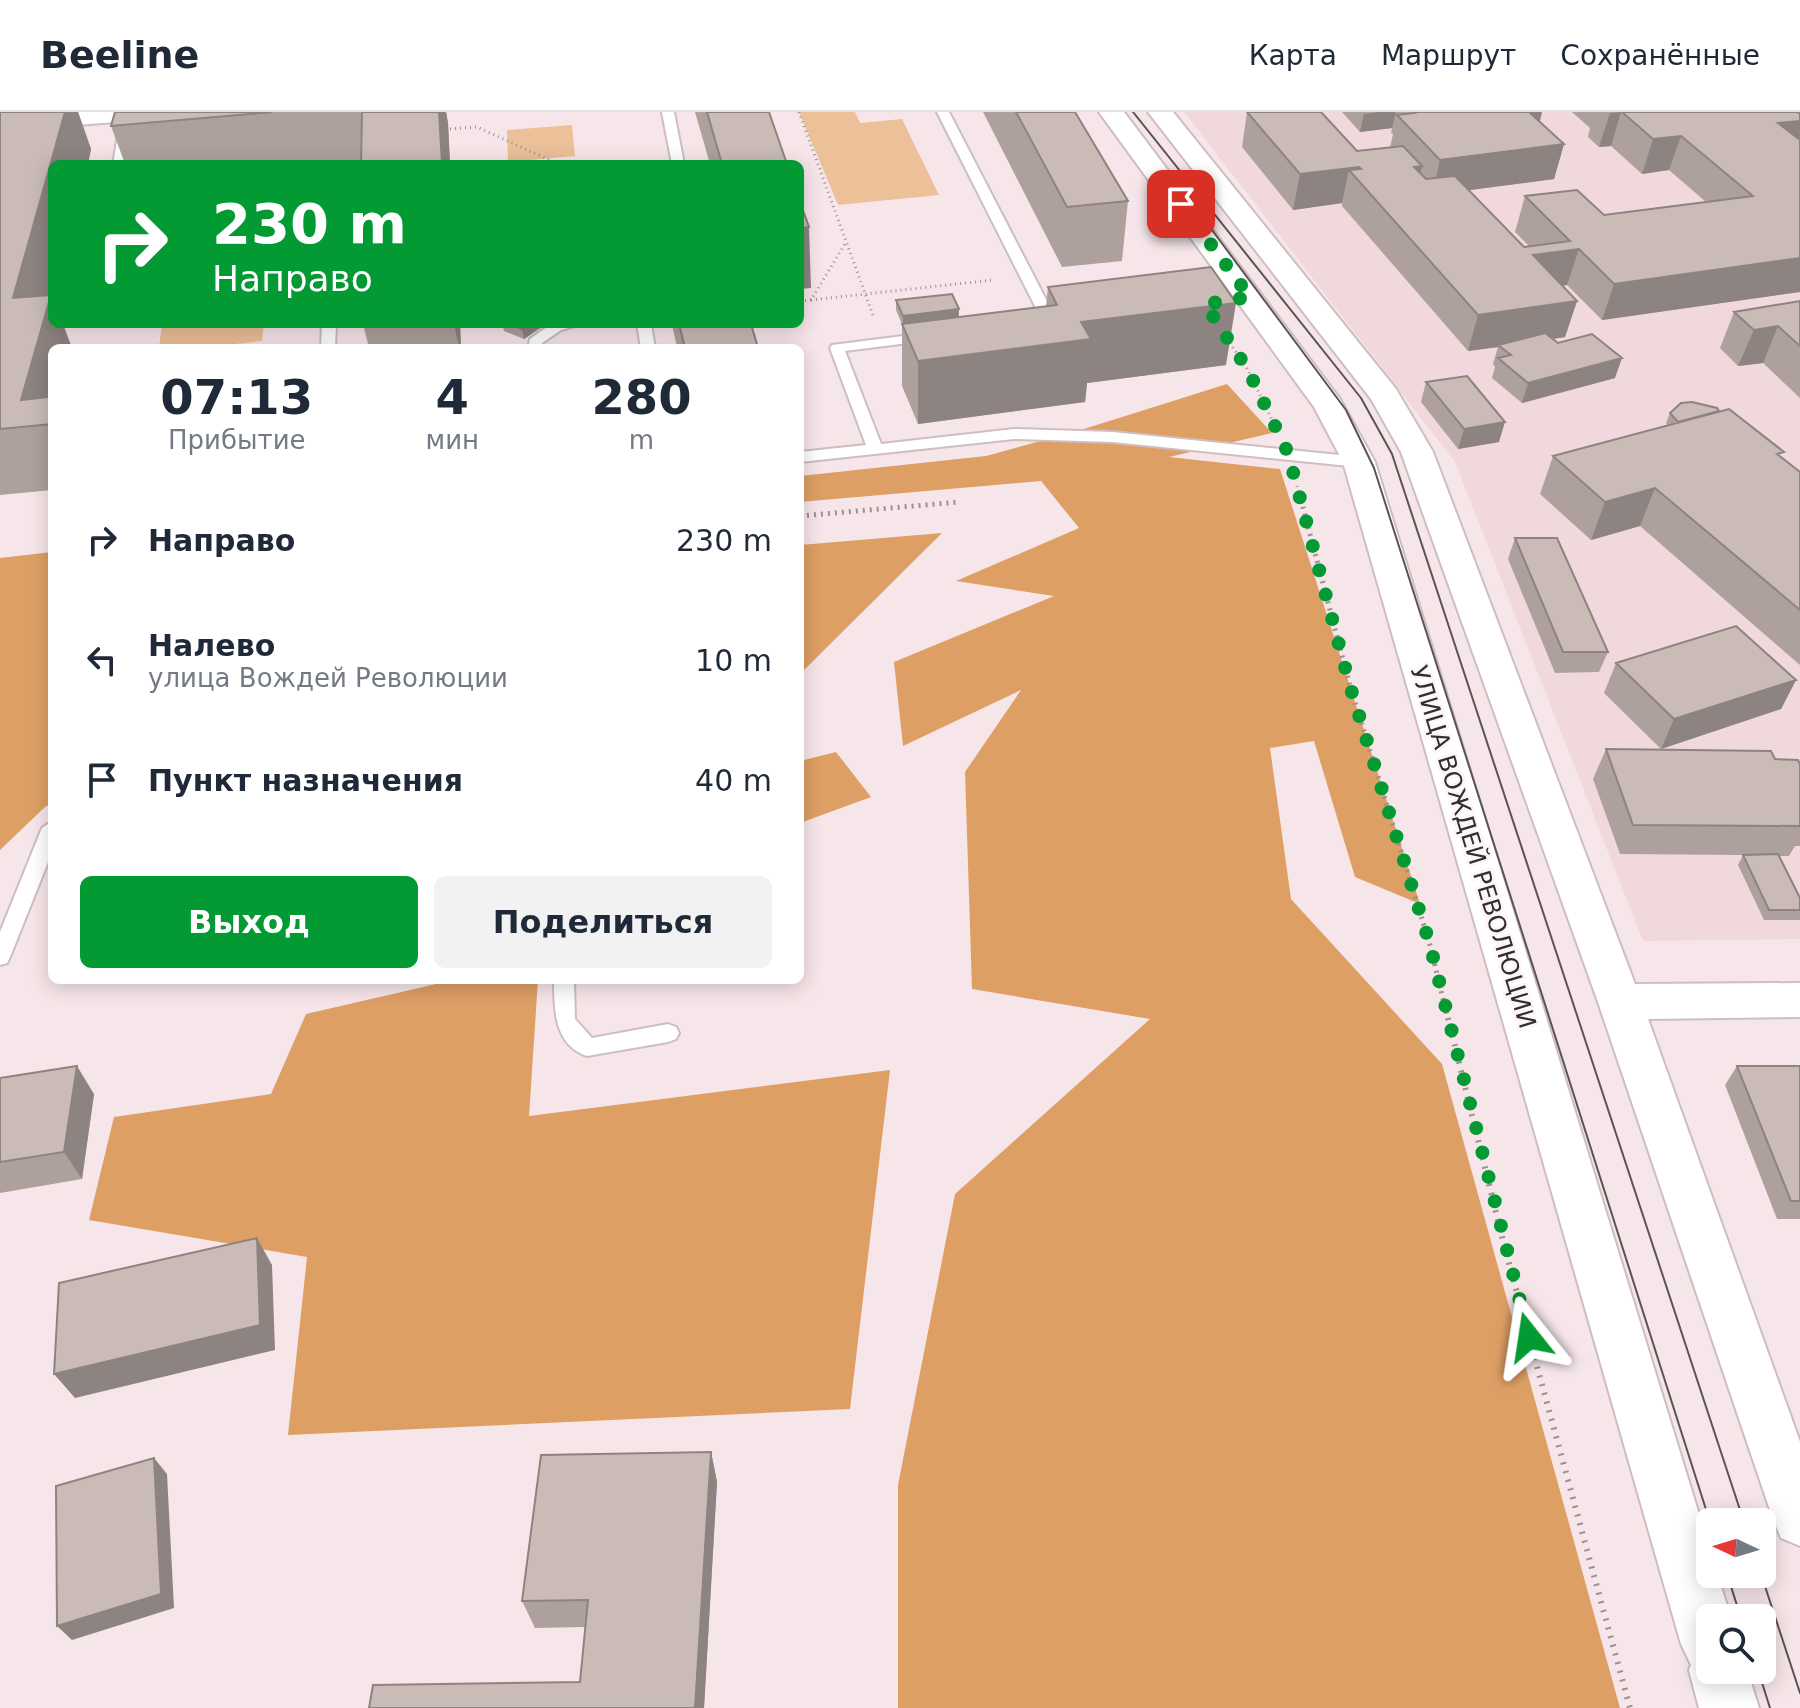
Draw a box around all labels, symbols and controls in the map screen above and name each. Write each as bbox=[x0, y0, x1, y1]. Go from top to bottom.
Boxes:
text: Beeline bbox=[40, 33, 199, 77]
text: Карта bbox=[1249, 39, 1337, 72]
text: Маршрут bbox=[1381, 39, 1516, 72]
text: Сохранённые bbox=[1560, 39, 1760, 72]
pin bbox=[1147, 170, 1215, 238]
icon: arrive bbox=[1159, 182, 1203, 226]
text: 230 m bbox=[212, 191, 407, 256]
icon: right bbox=[80, 192, 184, 296]
text: Направо bbox=[212, 258, 373, 299]
text: 07:13 bbox=[160, 369, 313, 425]
text: 4 bbox=[436, 369, 469, 425]
text: 280 bbox=[591, 369, 692, 425]
text: Прибытие bbox=[168, 425, 306, 455]
text: мин bbox=[426, 425, 479, 455]
text: m bbox=[629, 425, 654, 455]
icon: right bbox=[80, 518, 124, 562]
text: Направо bbox=[148, 523, 295, 558]
text: 230 m bbox=[676, 523, 772, 558]
text: Налево bbox=[148, 628, 275, 663]
icon: left bbox=[80, 638, 124, 682]
text: 10 m bbox=[695, 643, 772, 678]
street label: УЛИЦА ВОЖДЕЙ РЕВОЛЮЦИИ bbox=[1404, 662, 1543, 1032]
text: улица Вождей Революции bbox=[148, 663, 508, 693]
icon: arrive bbox=[80, 758, 124, 802]
text: Пункт назначения bbox=[148, 763, 463, 798]
text: 40 m bbox=[695, 763, 772, 798]
button: Выход bbox=[80, 876, 418, 968]
button: Поделиться bbox=[434, 876, 772, 968]
position arrow bbox=[1487, 1295, 1571, 1379]
north arrow bbox=[1696, 1508, 1776, 1588]
map controls bbox=[1696, 1508, 1776, 1684]
button: search bbox=[1696, 1604, 1776, 1684]

